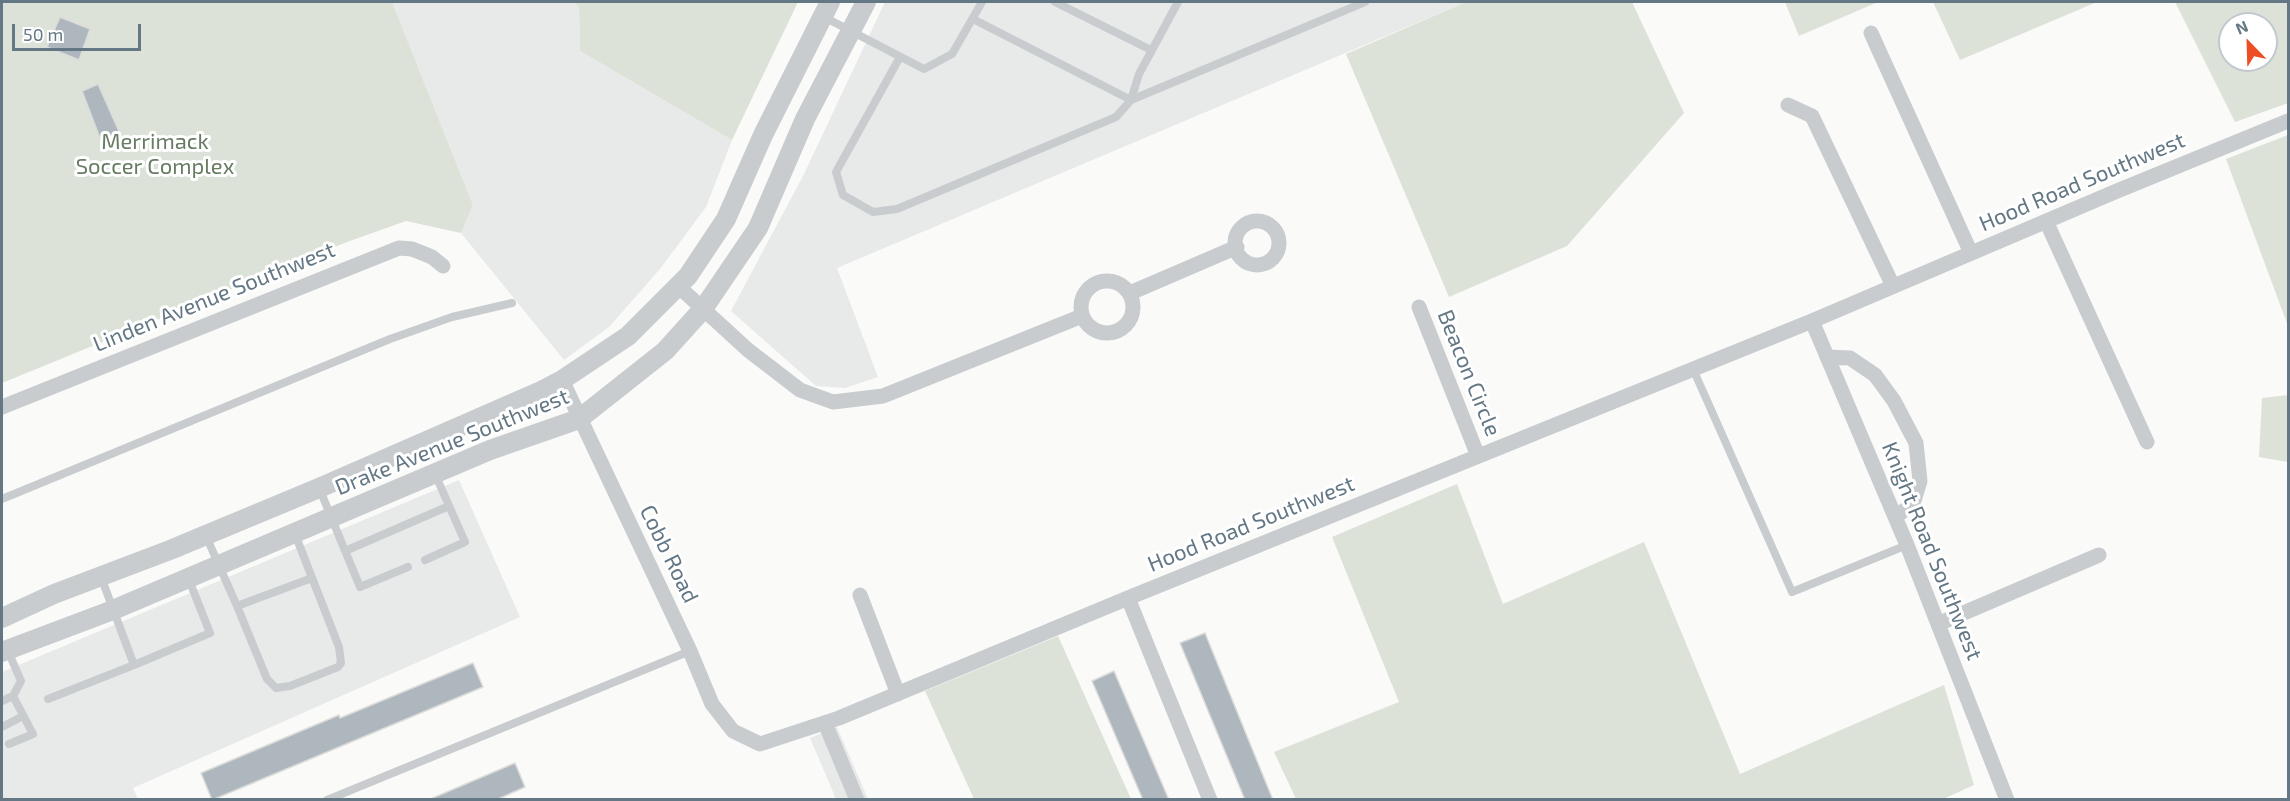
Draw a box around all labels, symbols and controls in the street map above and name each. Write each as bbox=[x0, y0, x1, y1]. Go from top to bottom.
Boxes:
scale bar bbox=[15, 12, 144, 50]
north arrow bbox=[2218, 12, 2278, 72]
text: N bbox=[2233, 16, 2251, 38]
text: 50 m bbox=[23, 23, 63, 45]
street label: Hood Road Southwest bbox=[1975, 127, 2189, 237]
park label: Merrimack Soccer Complex bbox=[76, 129, 234, 180]
street label: Linden Avenue Southwest bbox=[89, 236, 339, 358]
street label: Beacon Circle bbox=[1432, 306, 1506, 440]
street label: Drake Avenue Southwest bbox=[331, 383, 573, 501]
street label: Knight Road Southwest bbox=[1876, 438, 1988, 664]
street label: Hood Road Southwest bbox=[1144, 470, 1358, 578]
street label: Cobb Road bbox=[634, 501, 704, 607]

